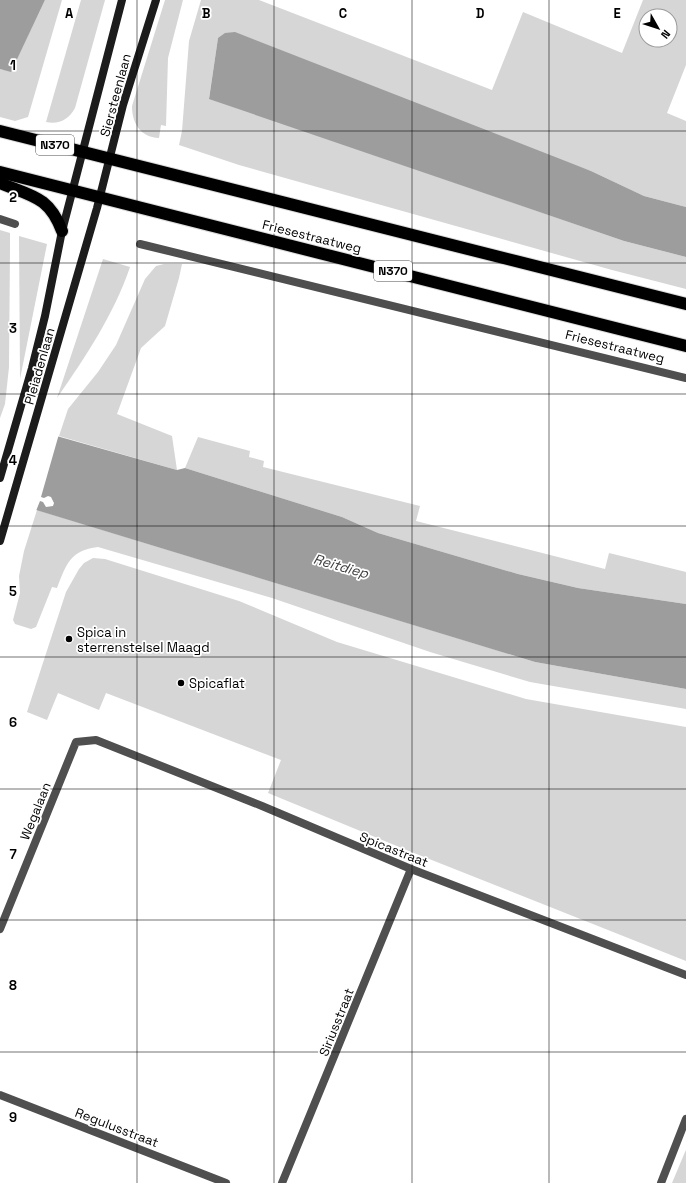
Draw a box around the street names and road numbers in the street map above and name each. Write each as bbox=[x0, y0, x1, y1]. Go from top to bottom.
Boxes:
street label: Siersteenlaan bbox=[96, 52, 135, 139]
road number: N370 bbox=[36, 135, 74, 155]
street label: Friesestraatweg bbox=[261, 216, 363, 257]
road number: N370 bbox=[374, 261, 412, 281]
street label: Pleiadenlaan bbox=[20, 326, 59, 407]
street label: Friesestraatweg bbox=[564, 326, 666, 367]
street label: Wegalaan bbox=[16, 780, 55, 843]
street label: Spicastraat bbox=[357, 828, 431, 871]
street label: Siriusstraat bbox=[315, 986, 358, 1059]
street label: Regulusstraat bbox=[73, 1104, 161, 1151]

